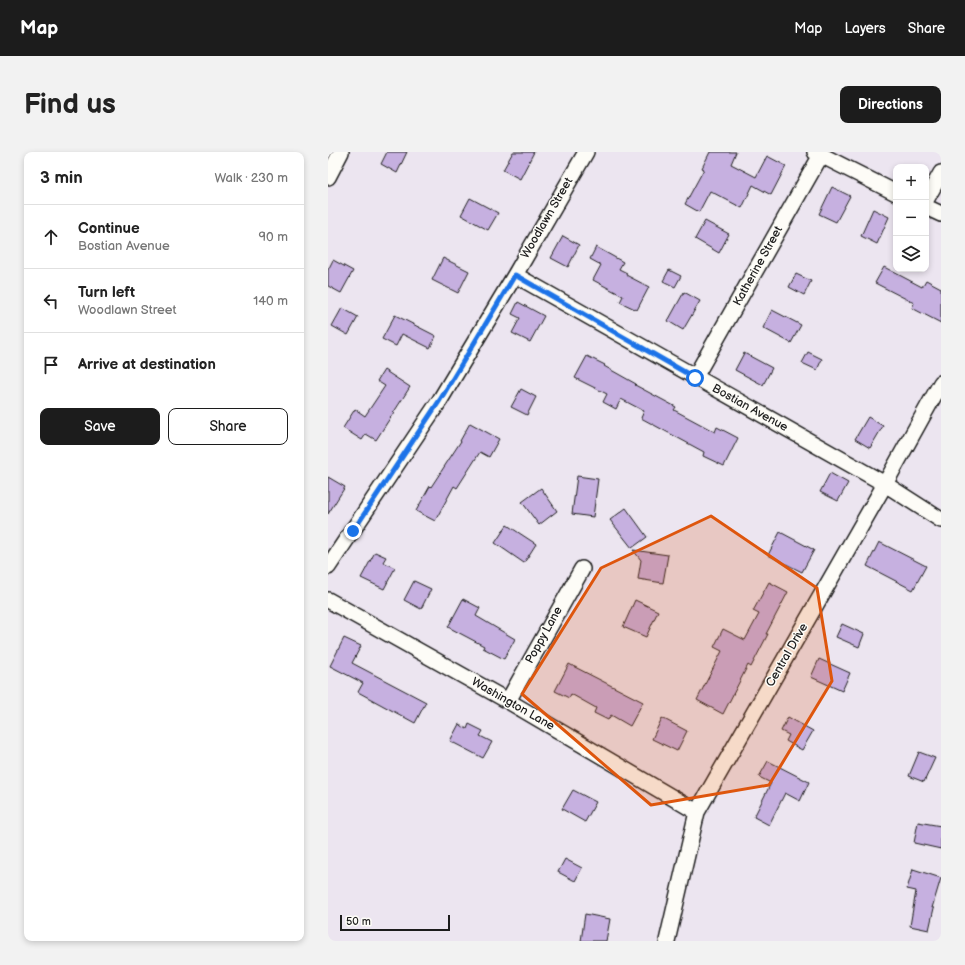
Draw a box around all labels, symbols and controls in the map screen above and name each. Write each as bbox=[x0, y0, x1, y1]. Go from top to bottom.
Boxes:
text: Map bbox=[20, 17, 58, 40]
text: Map bbox=[794, 20, 822, 37]
text: Layers bbox=[844, 20, 886, 37]
text: Share bbox=[908, 20, 945, 37]
button: Directions bbox=[840, 86, 941, 123]
text: Find us bbox=[24, 88, 116, 121]
map controls bbox=[893, 164, 929, 272]
button: + bbox=[893, 164, 929, 200]
text: 3 min bbox=[40, 168, 83, 188]
text: Walk · 230 m bbox=[214, 170, 288, 186]
street label: Woodlawn Street bbox=[518, 175, 576, 261]
button: − bbox=[893, 200, 929, 236]
text: Continue bbox=[78, 219, 140, 238]
street label: Katherine Street bbox=[730, 223, 786, 308]
icon: ahead bbox=[40, 226, 62, 248]
text: 90 m bbox=[259, 229, 288, 245]
button: layers bbox=[893, 236, 929, 272]
text: Bostian Avenue bbox=[78, 238, 170, 254]
text: Turn left bbox=[78, 283, 135, 302]
icon: left bbox=[40, 290, 62, 312]
text: 140 m bbox=[253, 293, 288, 309]
text: Woodlawn Street bbox=[78, 302, 177, 318]
icon: arrive bbox=[40, 354, 62, 376]
text: Arrive at destination bbox=[78, 355, 216, 374]
route start bbox=[686, 369, 704, 387]
street label: Bostian Avenue bbox=[709, 381, 791, 435]
button: Save bbox=[40, 408, 160, 445]
button: Share bbox=[168, 408, 288, 445]
route end bbox=[344, 522, 362, 540]
street label: Poppy Lane bbox=[522, 604, 566, 666]
street label: Central Drive bbox=[763, 620, 811, 690]
street label: Washington Lane bbox=[469, 674, 557, 734]
scale bar bbox=[340, 913, 450, 932]
text: 50 m bbox=[346, 915, 371, 928]

